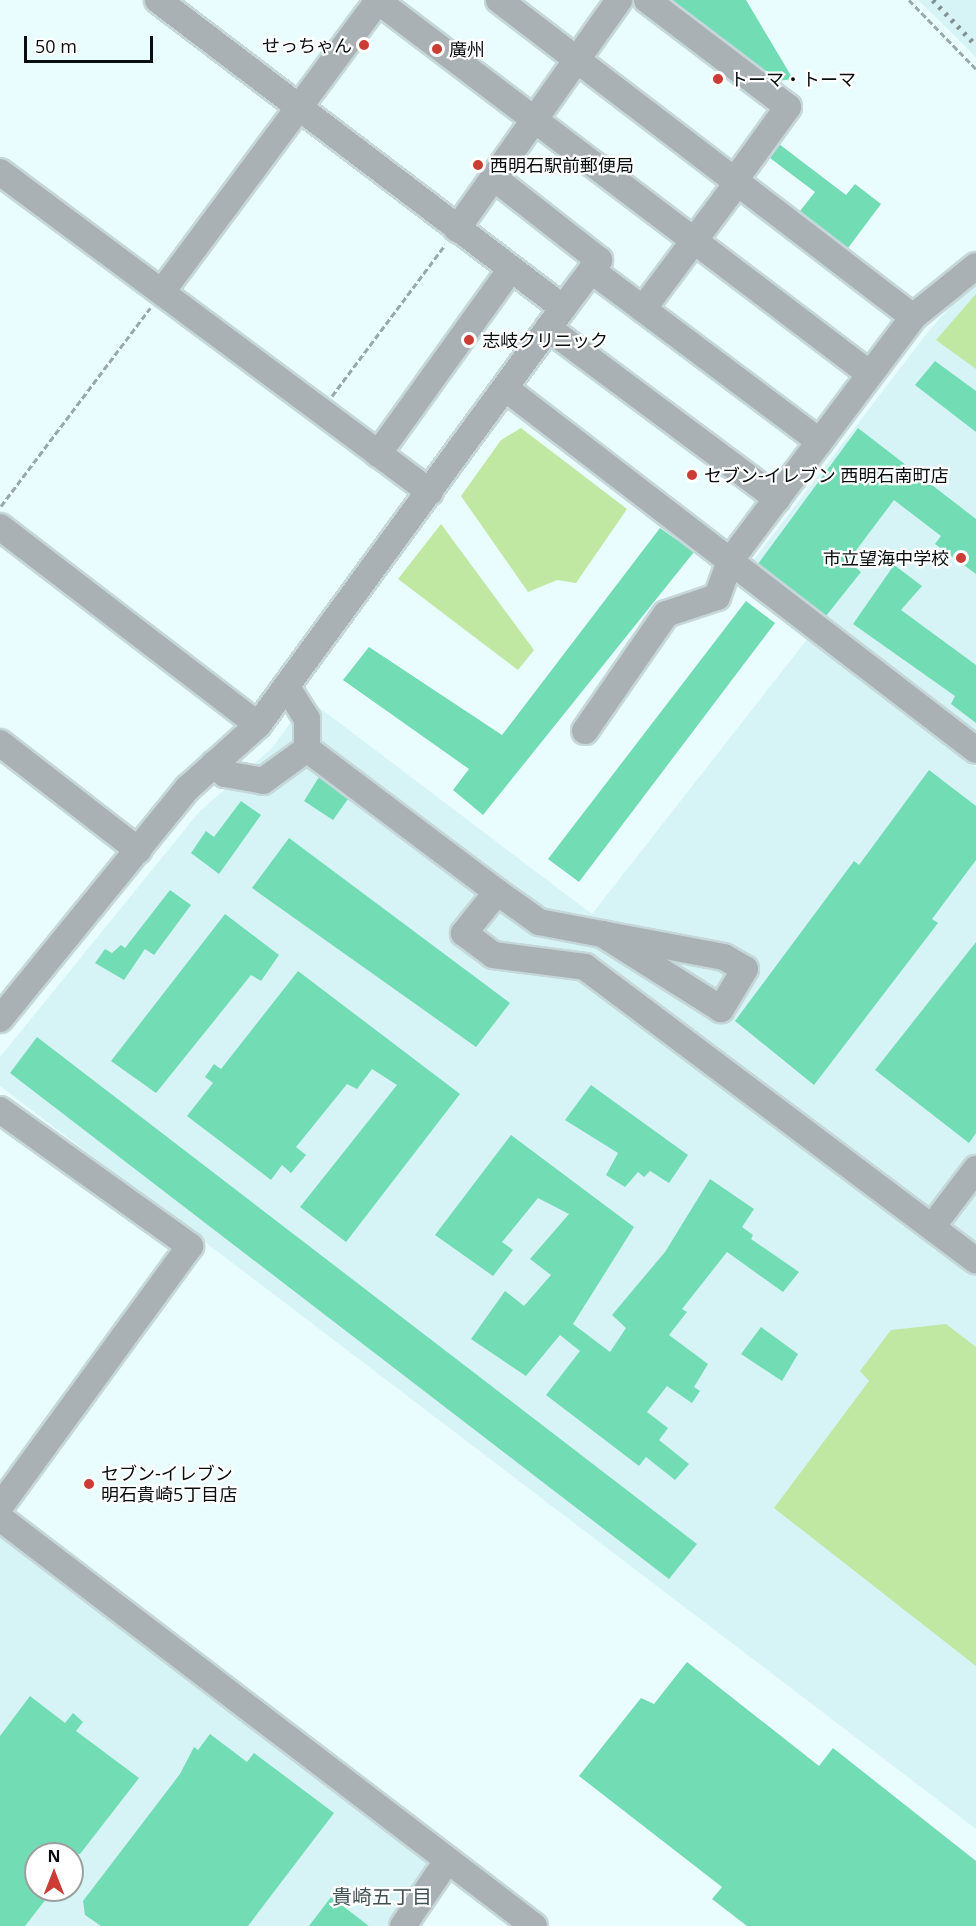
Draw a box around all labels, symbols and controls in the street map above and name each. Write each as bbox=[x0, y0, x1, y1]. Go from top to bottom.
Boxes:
scale bar bbox=[27, 24, 156, 62]
text: 50 m bbox=[35, 34, 77, 58]
place label: せっちゃん bbox=[262, 34, 352, 56]
marker: せっちゃん bbox=[357, 38, 371, 52]
place label: 廣州 bbox=[449, 38, 485, 60]
marker: 廣州 bbox=[430, 42, 444, 56]
place label: トーマ・トーマ bbox=[730, 68, 856, 90]
marker: トーマ・トーマ bbox=[711, 72, 725, 86]
place label: 西明石駅前郵便局 bbox=[490, 154, 634, 176]
marker: 西明石駅前郵便局 bbox=[471, 158, 485, 172]
place label: 志岐クリニック bbox=[482, 329, 608, 351]
marker: 志岐クリニック bbox=[460, 331, 478, 349]
place label: セブン-イレブン 西明石南町店 bbox=[704, 464, 948, 486]
marker: セブン-イレブン 西明石南町店 bbox=[685, 468, 699, 482]
place label: 市立望海中学校 bbox=[823, 547, 949, 569]
marker: 市立望海中学校 bbox=[954, 551, 968, 565]
place label: セブン-イレブン 明石貴崎5丁目店 bbox=[101, 1463, 237, 1506]
marker: セブン-イレブン 明石貴崎5丁目店 bbox=[82, 1477, 96, 1491]
north arrow bbox=[24, 1842, 84, 1902]
text: N bbox=[47, 1845, 61, 1867]
district label: 貴崎五丁目 bbox=[332, 1884, 432, 1908]

